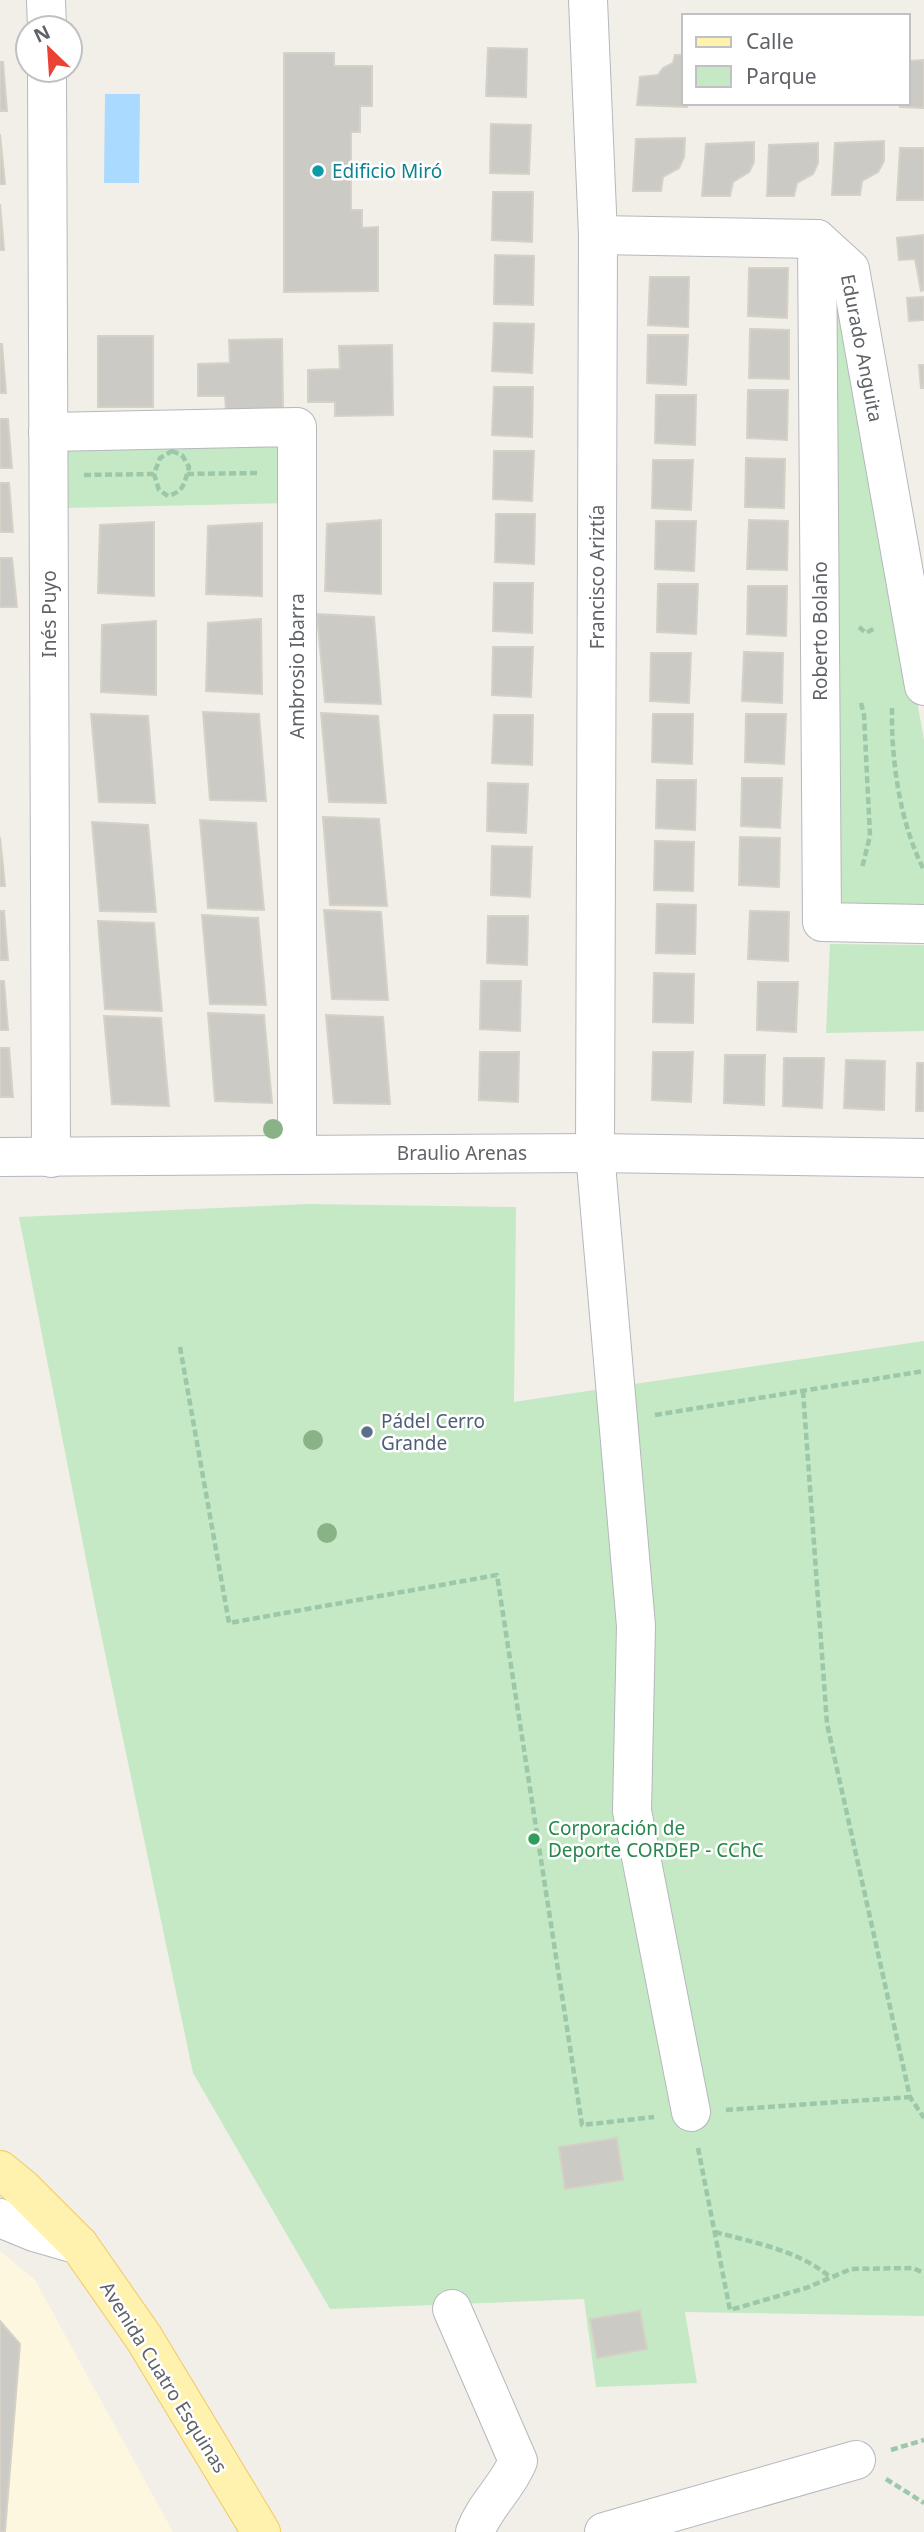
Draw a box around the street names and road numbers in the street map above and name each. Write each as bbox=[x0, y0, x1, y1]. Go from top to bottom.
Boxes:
street label: Edurado Anguita bbox=[835, 272, 889, 424]
street label: Francisco Ariztía bbox=[584, 505, 610, 649]
street label: Roberto Bolaño bbox=[807, 561, 833, 701]
street label: Inés Puyo bbox=[36, 570, 62, 658]
street label: Ambrosio Ibarra bbox=[284, 593, 310, 739]
street label: Braulio Arenas bbox=[397, 1140, 527, 1166]
street label: Avenida Cuatro Esquinas bbox=[94, 2276, 234, 2478]

